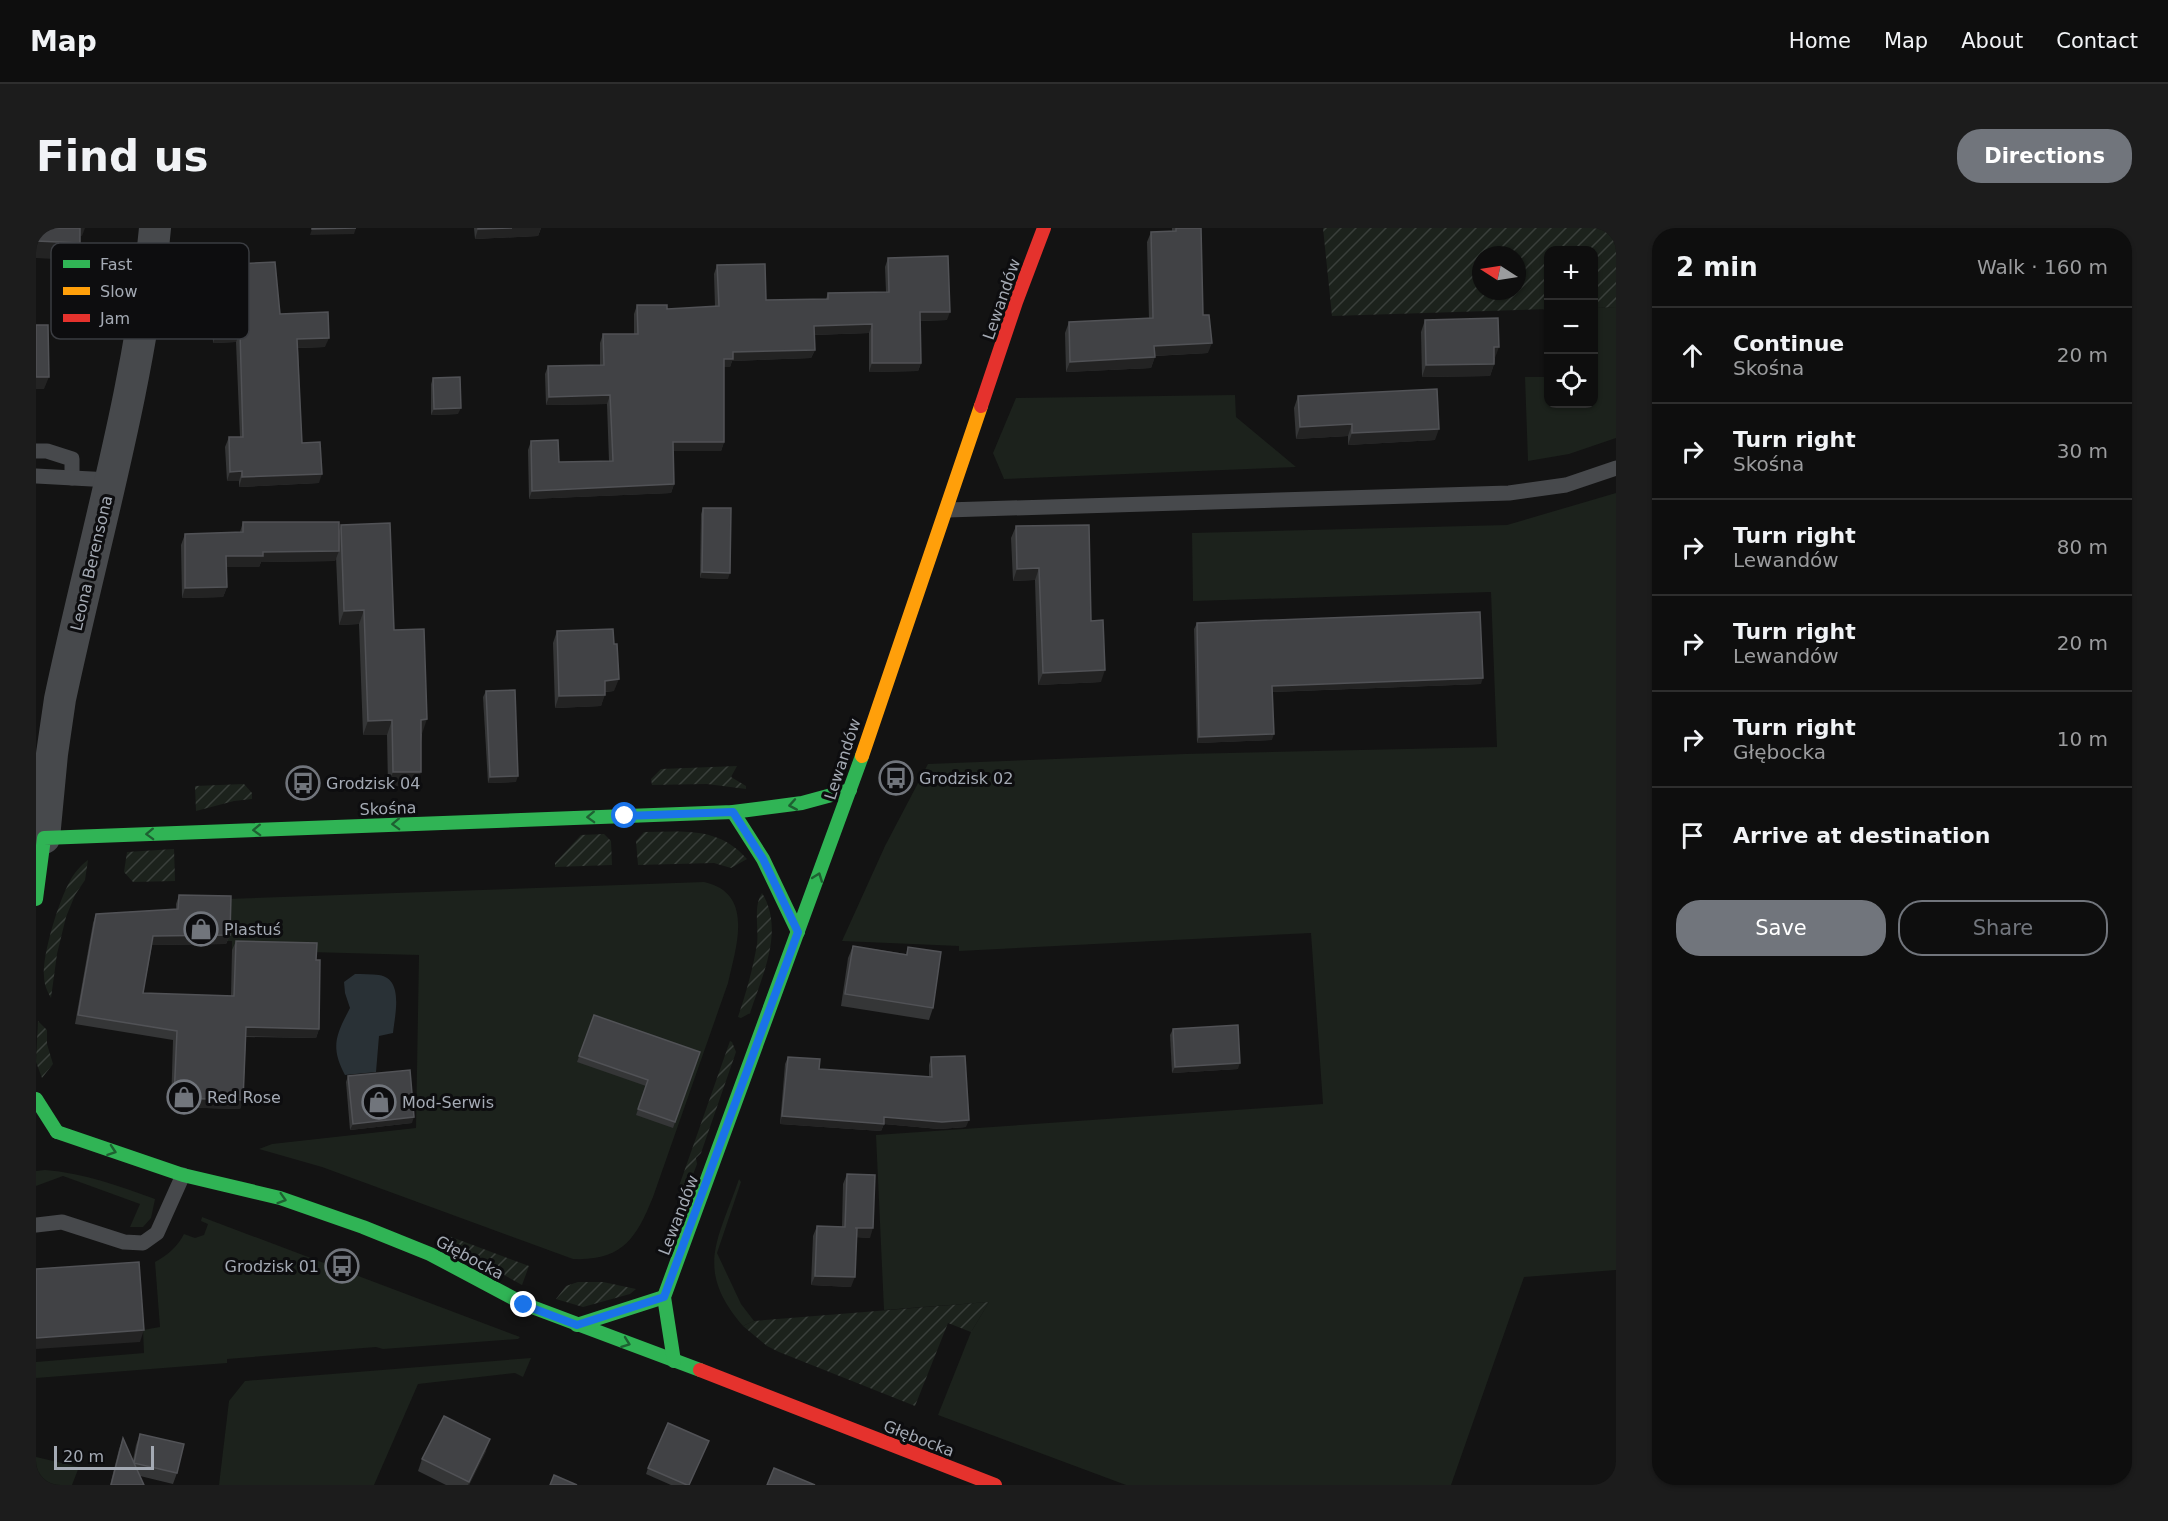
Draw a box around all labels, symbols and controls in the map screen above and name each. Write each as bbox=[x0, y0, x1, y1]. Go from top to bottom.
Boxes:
text: Map bbox=[30, 25, 97, 58]
text: Home bbox=[1789, 29, 1851, 53]
text: Map bbox=[1884, 29, 1928, 53]
text: About bbox=[1961, 29, 2023, 53]
text: Contact bbox=[2056, 29, 2138, 53]
button: Directions bbox=[1957, 129, 2132, 183]
text: Find us bbox=[36, 132, 209, 181]
legend bbox=[51, 243, 249, 339]
north arrow bbox=[1472, 246, 1526, 300]
map controls bbox=[1544, 246, 1598, 408]
button: + bbox=[1544, 246, 1598, 300]
text: 2 min bbox=[1676, 252, 1758, 282]
text: Fast bbox=[100, 255, 132, 274]
text: Walk · 160 m bbox=[1977, 255, 2108, 279]
street label: Lewandów bbox=[979, 256, 1024, 342]
text: Slow bbox=[100, 282, 137, 301]
button: − bbox=[1544, 300, 1598, 354]
text: Jam bbox=[99, 309, 130, 328]
text: Continue bbox=[1733, 331, 1844, 356]
icon: ahead bbox=[1676, 339, 1709, 372]
text: 20 m bbox=[2057, 343, 2108, 367]
button: locate bbox=[1544, 354, 1598, 408]
text: Skośna bbox=[1733, 356, 1804, 380]
text: Turn right bbox=[1733, 427, 1856, 452]
icon: right bbox=[1676, 435, 1709, 468]
text: 30 m bbox=[2057, 439, 2108, 463]
text: Skośna bbox=[1733, 452, 1804, 476]
street label: Leona Berensona bbox=[67, 494, 116, 633]
text: Turn right bbox=[1733, 523, 1856, 548]
icon: right bbox=[1676, 531, 1709, 564]
text: 80 m bbox=[2057, 535, 2108, 559]
text: Lewandów bbox=[1733, 548, 1839, 572]
text: Turn right bbox=[1733, 619, 1856, 644]
icon: right bbox=[1676, 627, 1709, 660]
text: 20 m bbox=[2057, 631, 2108, 655]
text: Lewandów bbox=[1733, 644, 1839, 668]
text: Turn right bbox=[1733, 715, 1856, 740]
street label: Lewandów bbox=[820, 716, 865, 802]
icon: right bbox=[1676, 723, 1709, 756]
text: 10 m bbox=[2057, 727, 2108, 751]
text: Głębocka bbox=[1733, 740, 1826, 764]
bus stop icon: Grodzisk 02 bbox=[878, 760, 914, 796]
bus stop icon: Grodzisk 04 bbox=[285, 765, 321, 801]
place label: Grodzisk 02 bbox=[919, 769, 1013, 788]
place label: Grodzisk 04 bbox=[326, 774, 420, 793]
street label: Skośna bbox=[359, 798, 417, 819]
one-way arrow bbox=[788, 798, 798, 811]
route start bbox=[611, 802, 637, 828]
one-way arrow bbox=[586, 811, 595, 824]
one-way arrow bbox=[391, 818, 400, 831]
icon: arrive bbox=[1676, 819, 1709, 852]
one-way arrow bbox=[252, 823, 261, 836]
text: Arrive at destination bbox=[1733, 823, 1990, 848]
one-way arrow bbox=[146, 828, 155, 840]
one-way arrow bbox=[811, 872, 824, 883]
button: Save bbox=[1676, 900, 1886, 956]
button: Share bbox=[1898, 900, 2108, 956]
shop icon: Plastuś bbox=[183, 911, 219, 947]
place label: Plastuś bbox=[224, 920, 281, 939]
shop icon: Red Rose bbox=[166, 1079, 202, 1115]
shop icon: Mod-Serwis bbox=[361, 1084, 397, 1120]
place label: Red Rose bbox=[207, 1088, 281, 1107]
place label: Mod-Serwis bbox=[402, 1093, 494, 1112]
one-way arrow bbox=[106, 1143, 117, 1156]
street label: Lewandów bbox=[654, 1172, 702, 1258]
one-way arrow bbox=[276, 1192, 287, 1204]
street label: Głębocka bbox=[432, 1232, 507, 1283]
bus stop icon: Grodzisk 01 bbox=[324, 1248, 360, 1284]
place label: Grodzisk 01 bbox=[225, 1257, 319, 1276]
route end bbox=[510, 1291, 536, 1317]
one-way arrow bbox=[620, 1335, 631, 1348]
street label: Głębocka bbox=[881, 1416, 957, 1461]
scale bar bbox=[54, 1443, 154, 1470]
text: 20 m bbox=[63, 1447, 104, 1466]

